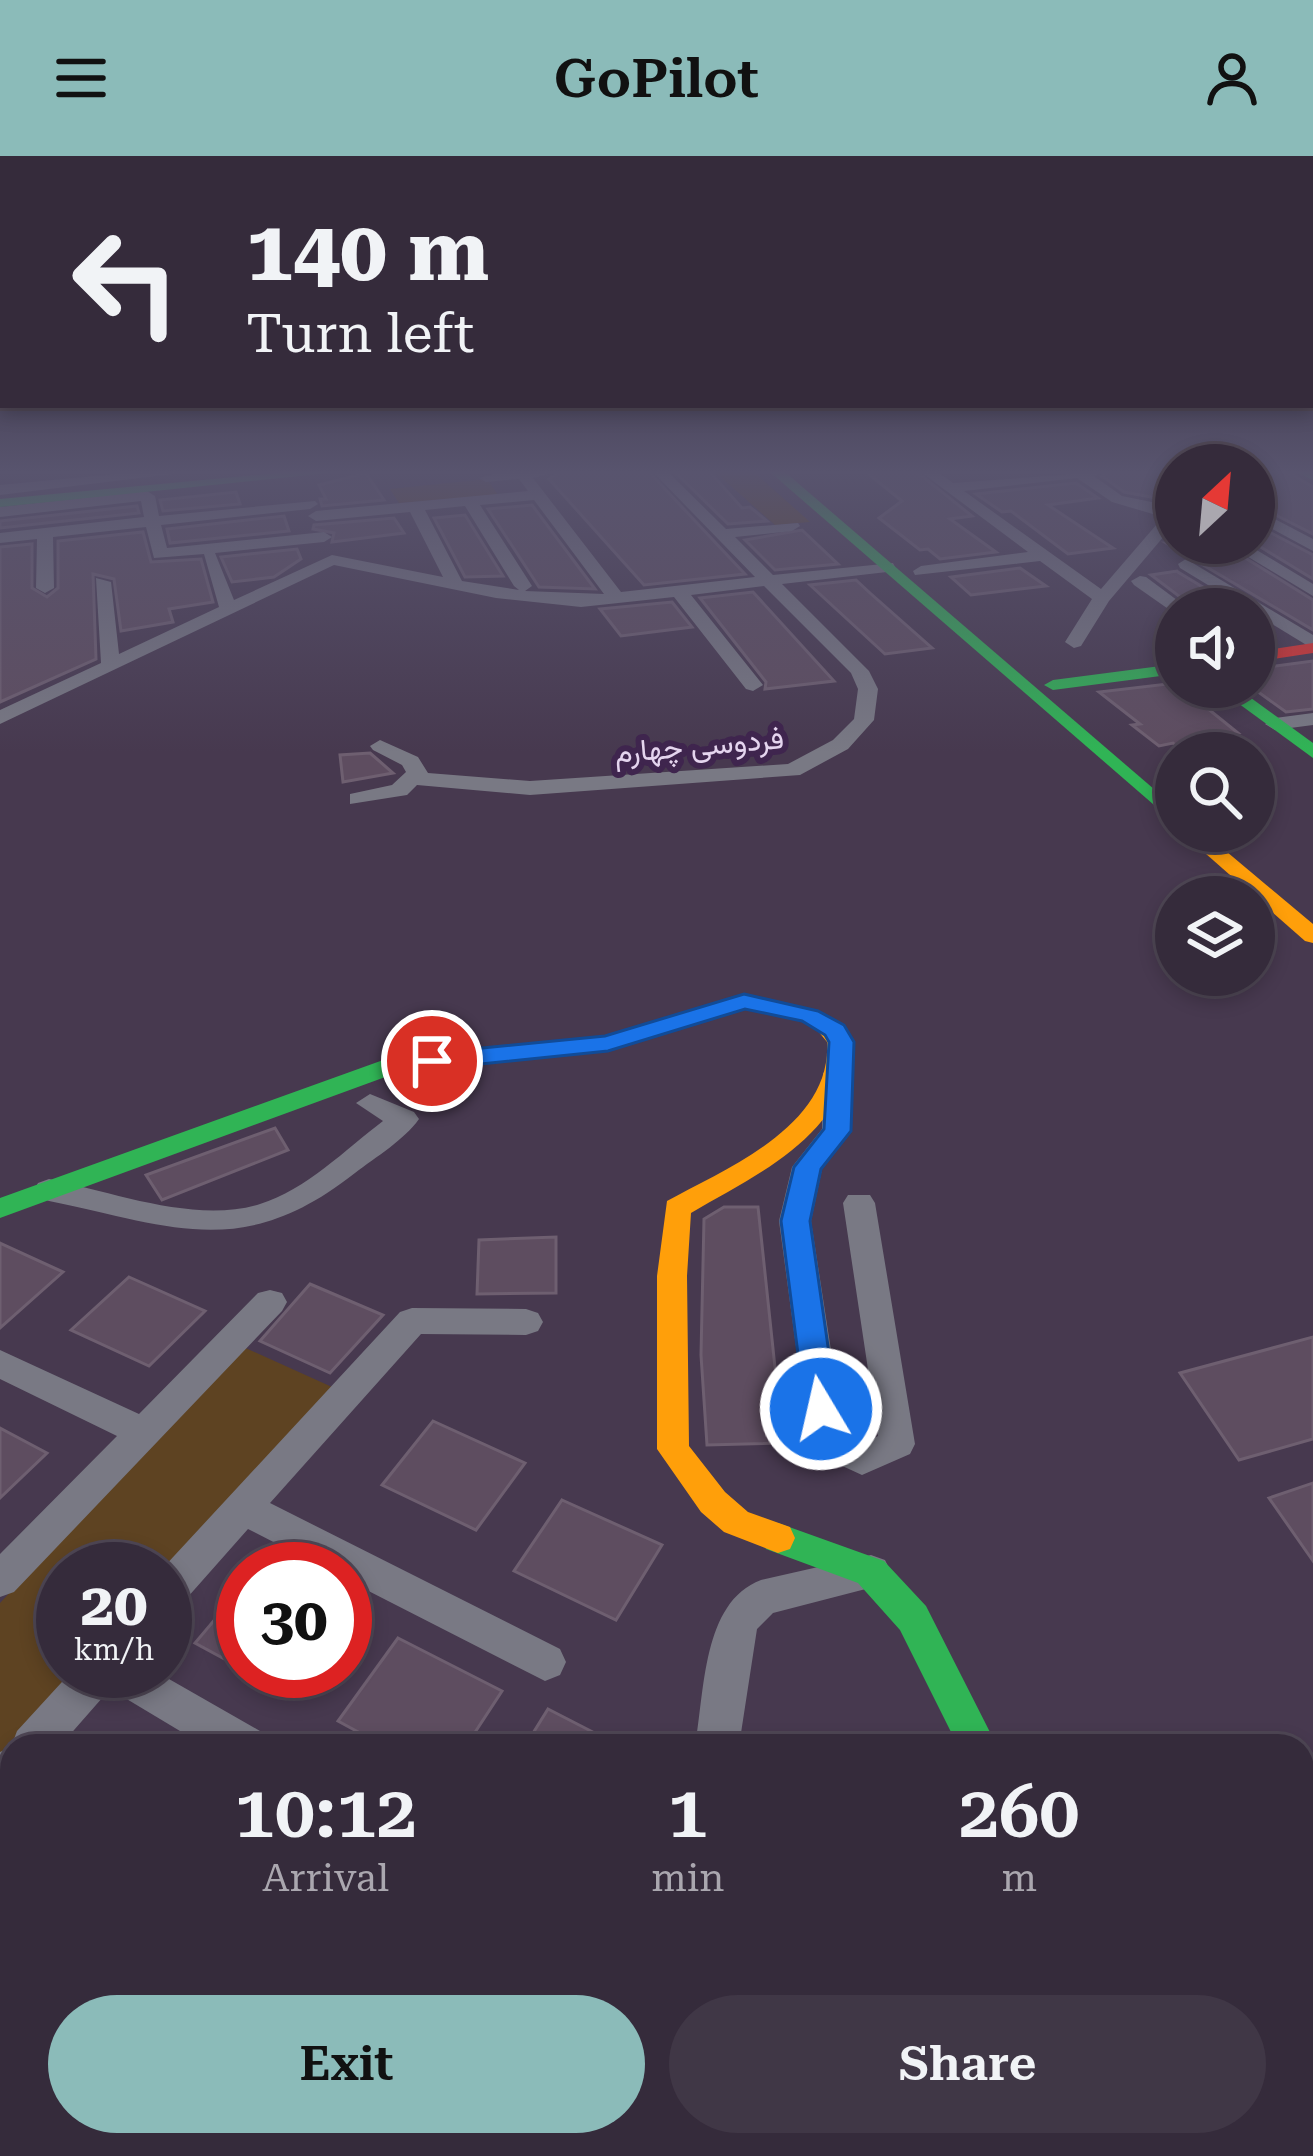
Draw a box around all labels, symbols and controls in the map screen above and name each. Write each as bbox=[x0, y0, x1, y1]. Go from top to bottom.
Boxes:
icon: menu bbox=[48, 45, 114, 111]
icon: person bbox=[1199, 45, 1265, 111]
text: GoPilot bbox=[554, 47, 759, 110]
text: 140 m bbox=[246, 202, 489, 300]
icon: left bbox=[48, 204, 204, 360]
text: Turn left bbox=[246, 302, 474, 365]
north arrow bbox=[1155, 444, 1275, 564]
map controls bbox=[1155, 444, 1275, 996]
button: sound bbox=[1155, 588, 1275, 708]
street label: فردوسی چهارم bbox=[613, 720, 785, 773]
button: search bbox=[1155, 732, 1275, 852]
button: layers bbox=[1155, 876, 1275, 996]
pin bbox=[381, 1010, 483, 1112]
icon: arrive bbox=[399, 1028, 465, 1094]
position arrow bbox=[758, 1346, 884, 1472]
speed limit sign: 30 bbox=[216, 1542, 372, 1698]
text: 20 bbox=[80, 1569, 148, 1640]
text: km/h bbox=[74, 1632, 154, 1667]
text: 10:12 bbox=[234, 1770, 417, 1855]
text: 1 bbox=[668, 1770, 708, 1855]
text: 260 bbox=[959, 1770, 1080, 1855]
text: Arrival bbox=[262, 1855, 389, 1901]
text: min bbox=[651, 1855, 724, 1901]
text: m bbox=[1001, 1855, 1037, 1901]
button: Exit bbox=[48, 1995, 645, 2133]
button: Share bbox=[669, 1995, 1266, 2133]

